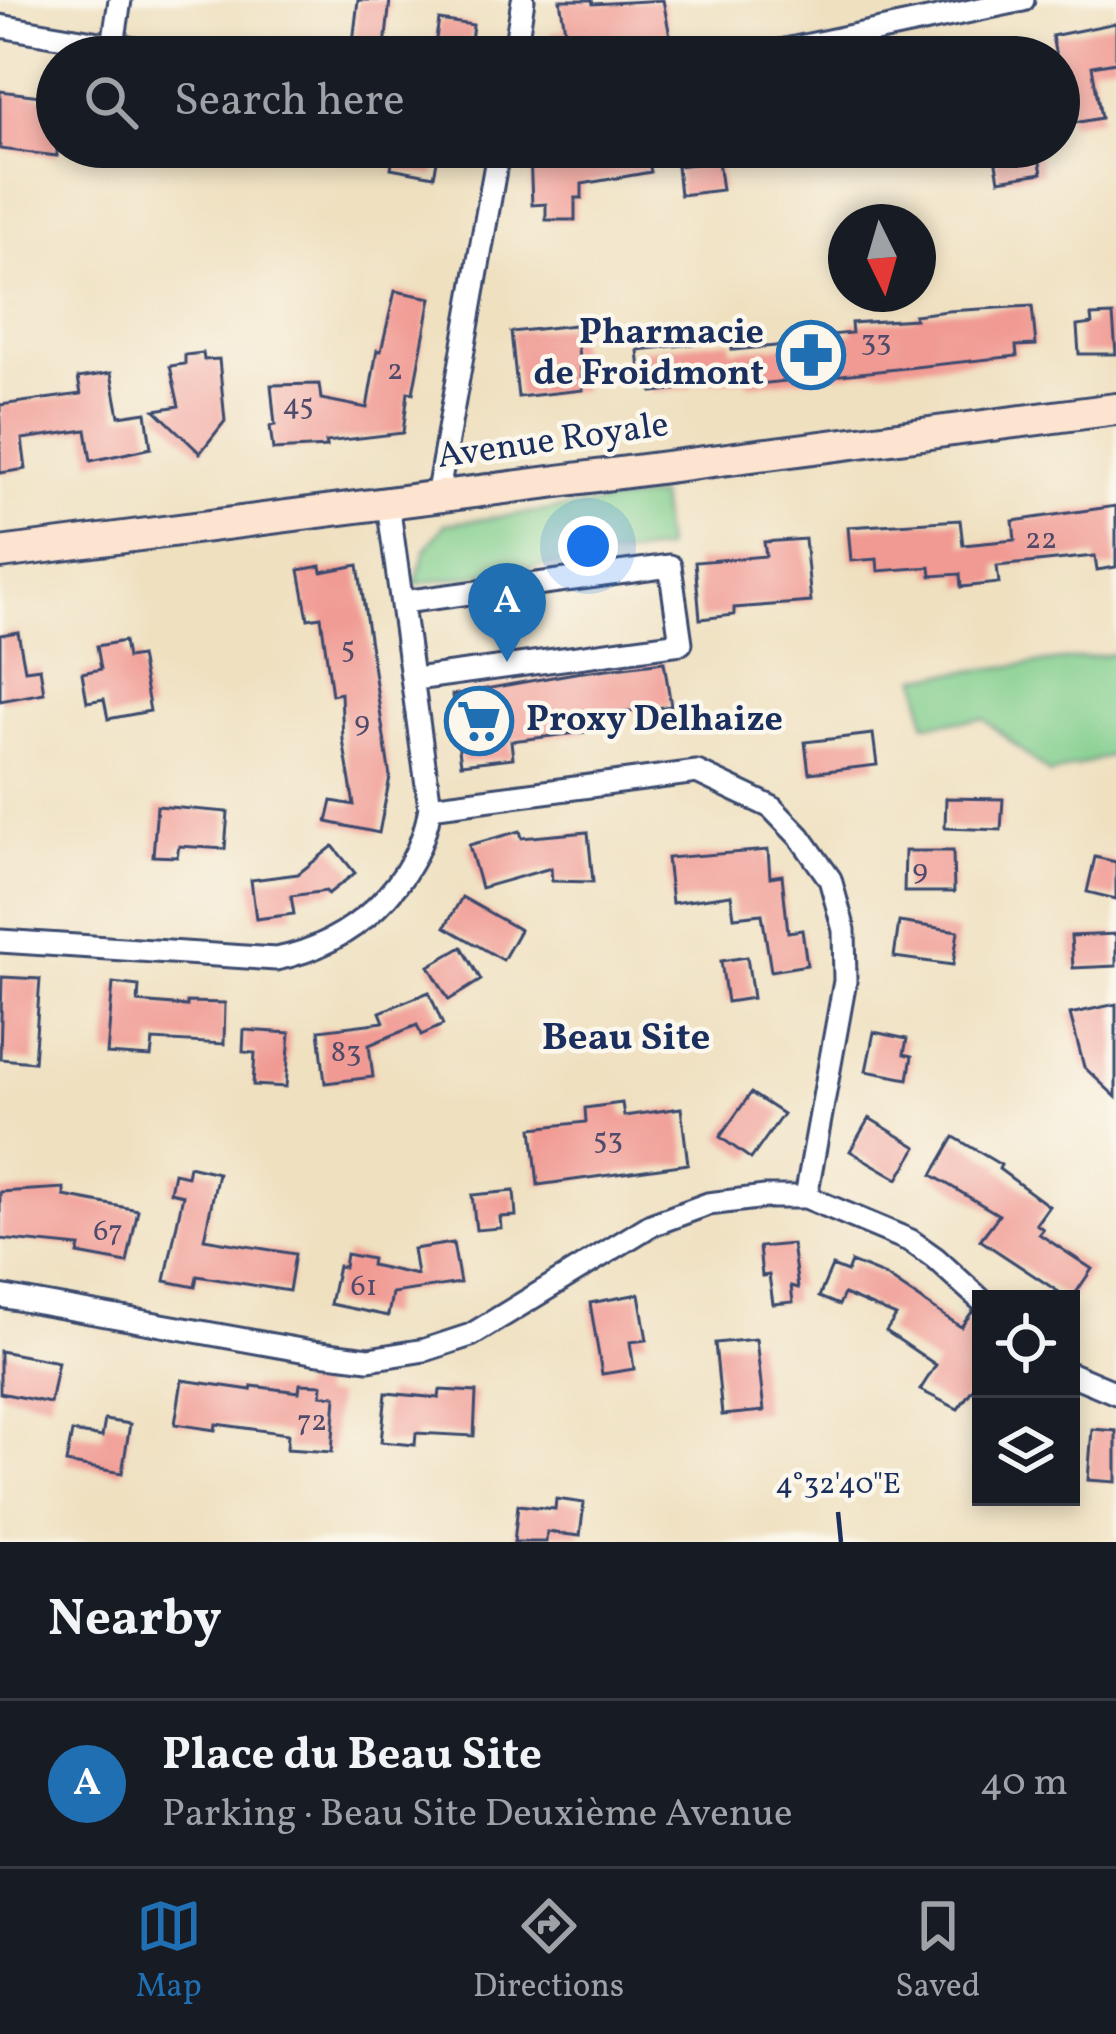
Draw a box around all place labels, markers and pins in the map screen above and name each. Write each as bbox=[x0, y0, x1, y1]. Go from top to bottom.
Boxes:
place label: Pharmacie de Froidmont bbox=[533, 309, 764, 400]
pharmacy icon: Pharmacie de Froidmont bbox=[776, 320, 846, 390]
pin: A bbox=[468, 563, 546, 662]
supermarket icon: Proxy Delhaize bbox=[444, 686, 514, 756]
place label: Proxy Delhaize bbox=[526, 696, 783, 746]

